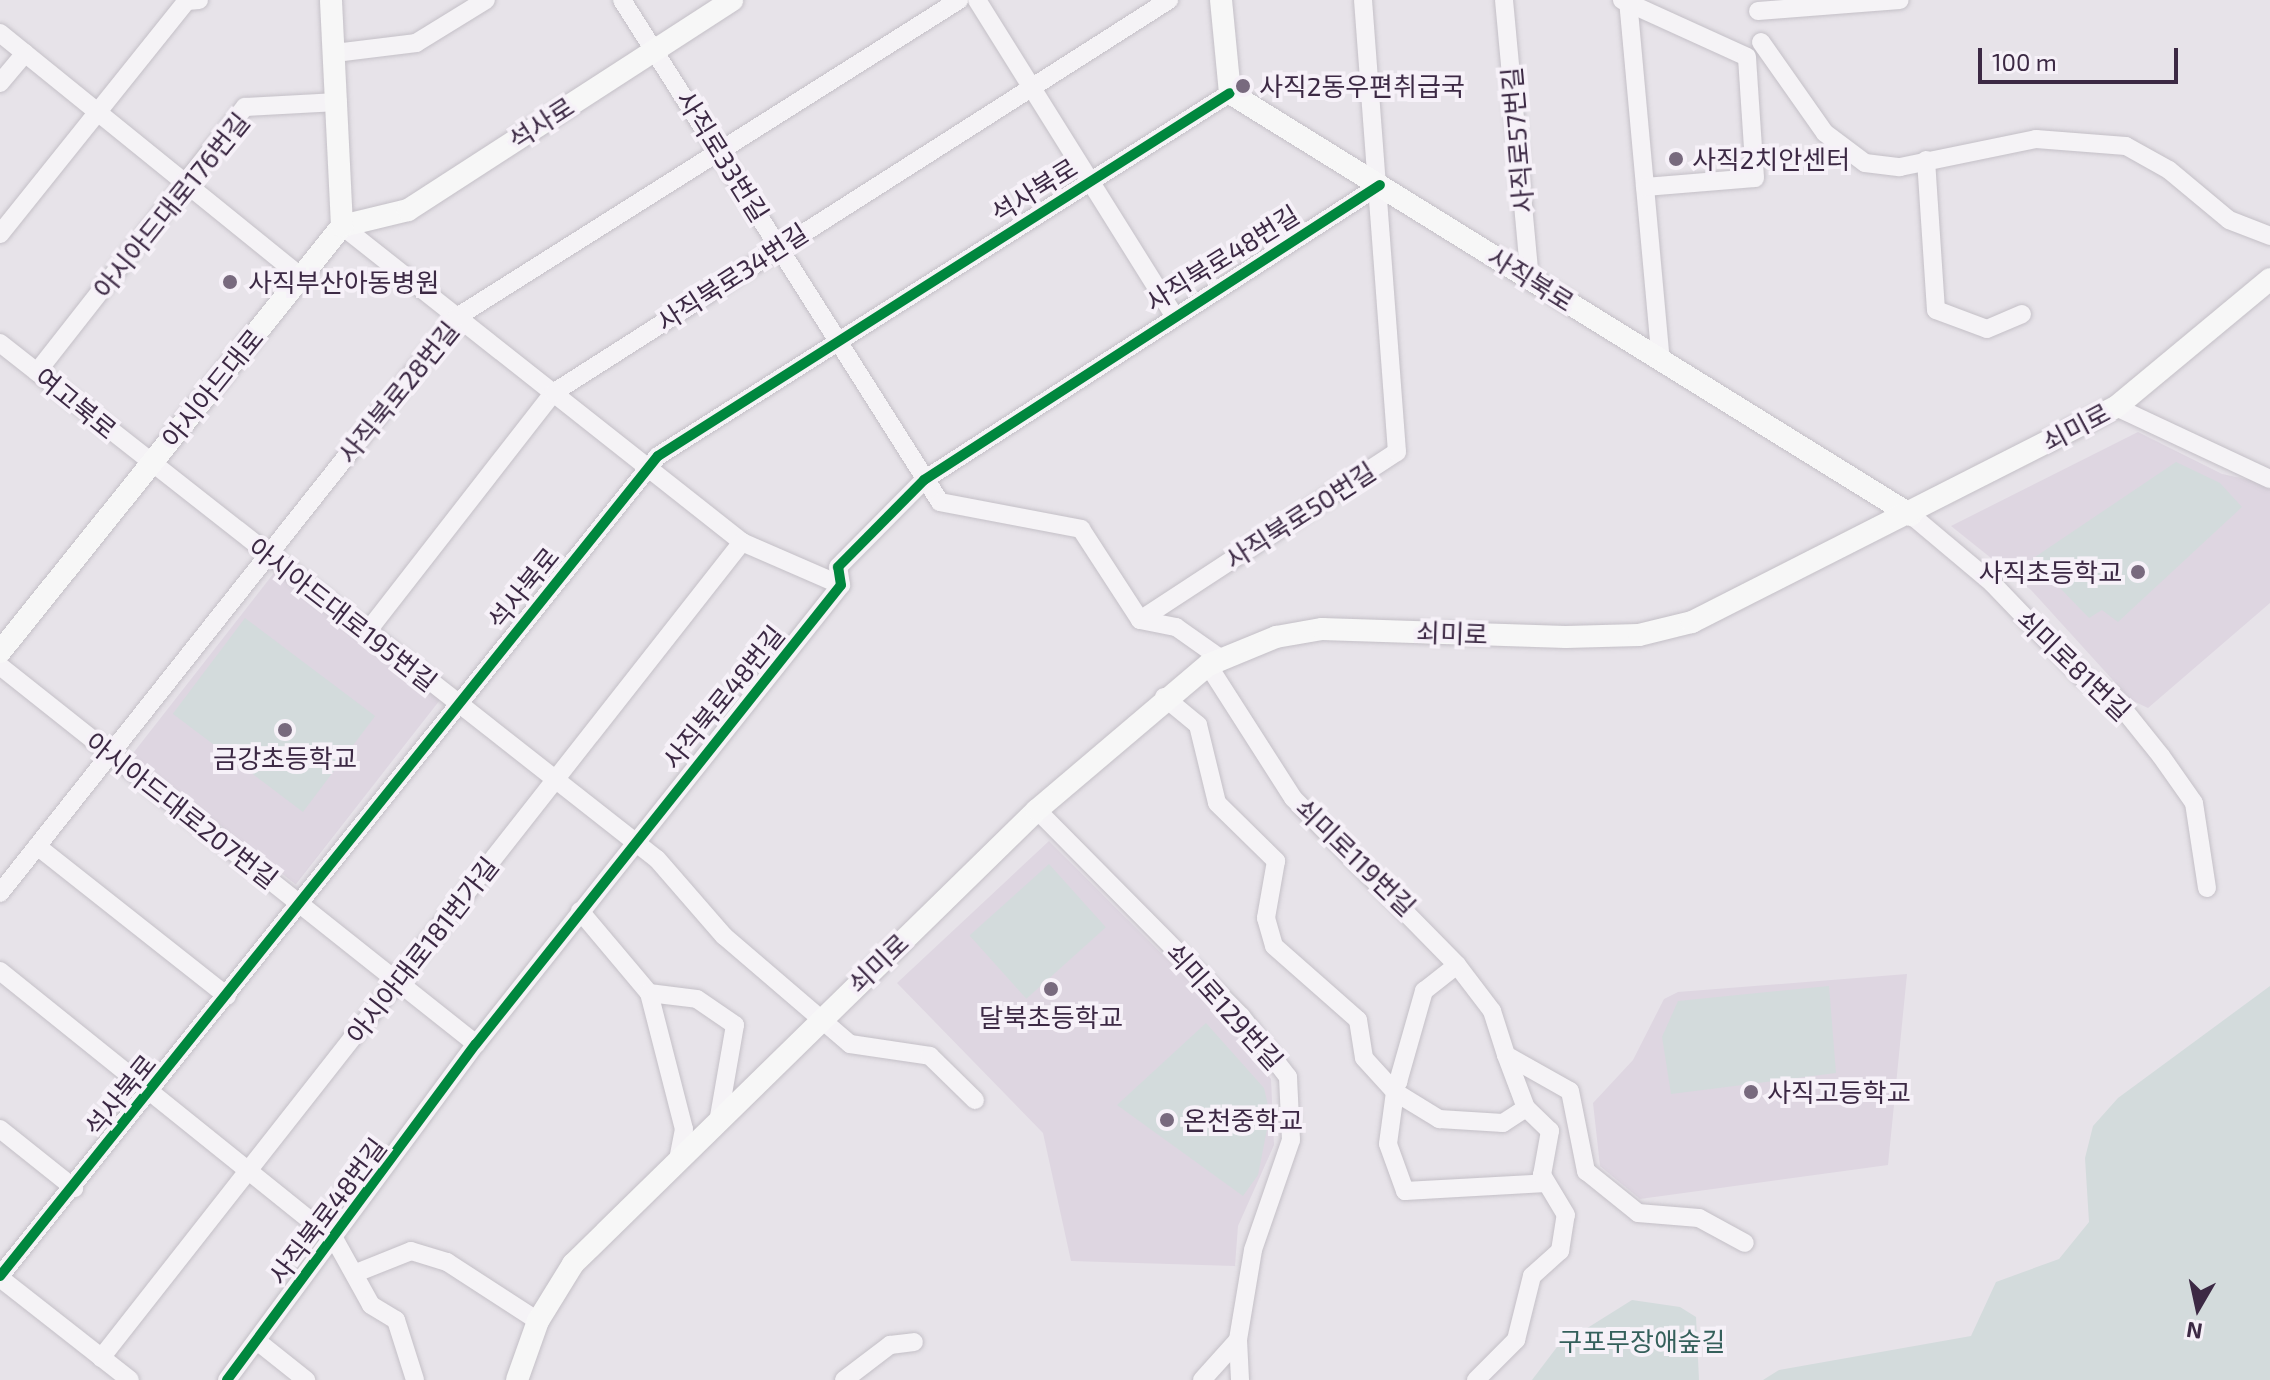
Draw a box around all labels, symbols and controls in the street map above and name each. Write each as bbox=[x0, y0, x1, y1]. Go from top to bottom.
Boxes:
scale bar bbox=[1982, 32, 2182, 82]
text: 100 m bbox=[1992, 47, 2057, 76]
street label: 사직로57번길 bbox=[1495, 65, 1539, 215]
place label: 사직2동우편취급국 bbox=[1259, 70, 1465, 102]
marker: 사직2동우편취급국 bbox=[1234, 77, 1252, 95]
street label: 사직로33번길 bbox=[670, 85, 776, 227]
street label: 석사로 bbox=[502, 90, 580, 156]
street label: 아시아드대로176번길 bbox=[87, 106, 255, 304]
place label: 사직2치안센터 bbox=[1692, 143, 1850, 175]
marker: 사직2치안센터 bbox=[1667, 150, 1685, 168]
street label: 석사북로 bbox=[985, 151, 1083, 229]
street label: 사직북로48번길 bbox=[1139, 198, 1305, 318]
street label: 사직북로34번길 bbox=[651, 217, 813, 337]
street label: 사직북로 bbox=[1482, 240, 1580, 318]
place label: 사직부산아동병원 bbox=[248, 266, 439, 298]
marker: 사직부산아동병원 bbox=[219, 271, 241, 293]
street label: 사직북로28번길 bbox=[331, 315, 465, 469]
street label: 아시아드대로 bbox=[155, 322, 269, 454]
street label: 여고북로 bbox=[29, 361, 123, 445]
street label: 쇠미로 bbox=[2037, 396, 2115, 458]
street label: 사직북로50번길 bbox=[1219, 455, 1381, 575]
street label: 아시아드대로195번길 bbox=[243, 531, 443, 697]
street label: 석사북로 bbox=[481, 541, 565, 635]
place label: 사직초등학교 bbox=[1978, 556, 2122, 588]
marker: 사직초등학교 bbox=[2129, 563, 2147, 581]
street label: 쇠미로81번길 bbox=[2011, 603, 2137, 727]
street label: 쇠미로 bbox=[1416, 616, 1488, 650]
street label: 사직북로48번길 bbox=[656, 619, 790, 775]
marker: 금강초등학교 bbox=[276, 721, 294, 739]
street label: 아시아드대로207번길 bbox=[80, 725, 284, 895]
place label: 금강초등학교 bbox=[213, 742, 357, 774]
street label: 쇠미로119번길 bbox=[1289, 792, 1423, 922]
street label: 아시아대로181번가길 bbox=[340, 851, 504, 1049]
street label: 쇠미로 bbox=[841, 927, 915, 999]
street label: 쇠미로129번길 bbox=[1160, 936, 1290, 1076]
marker: 달북초등학교 bbox=[1042, 980, 1060, 998]
place label: 달북초등학교 bbox=[979, 1001, 1123, 1033]
street label: 석사북로 bbox=[78, 1048, 162, 1142]
place label: 사직고등학교 bbox=[1767, 1076, 1911, 1108]
marker: 사직고등학교 bbox=[1742, 1083, 1760, 1101]
place label: 온천중학교 bbox=[1183, 1104, 1303, 1136]
marker: 온천중학교 bbox=[1158, 1111, 1176, 1129]
street label: 사직북로48번길 bbox=[262, 1132, 392, 1290]
north arrow bbox=[2158, 1268, 2238, 1348]
text: N bbox=[2184, 1318, 2204, 1346]
park label: 구포무장애숲길 bbox=[1558, 1325, 1726, 1357]

